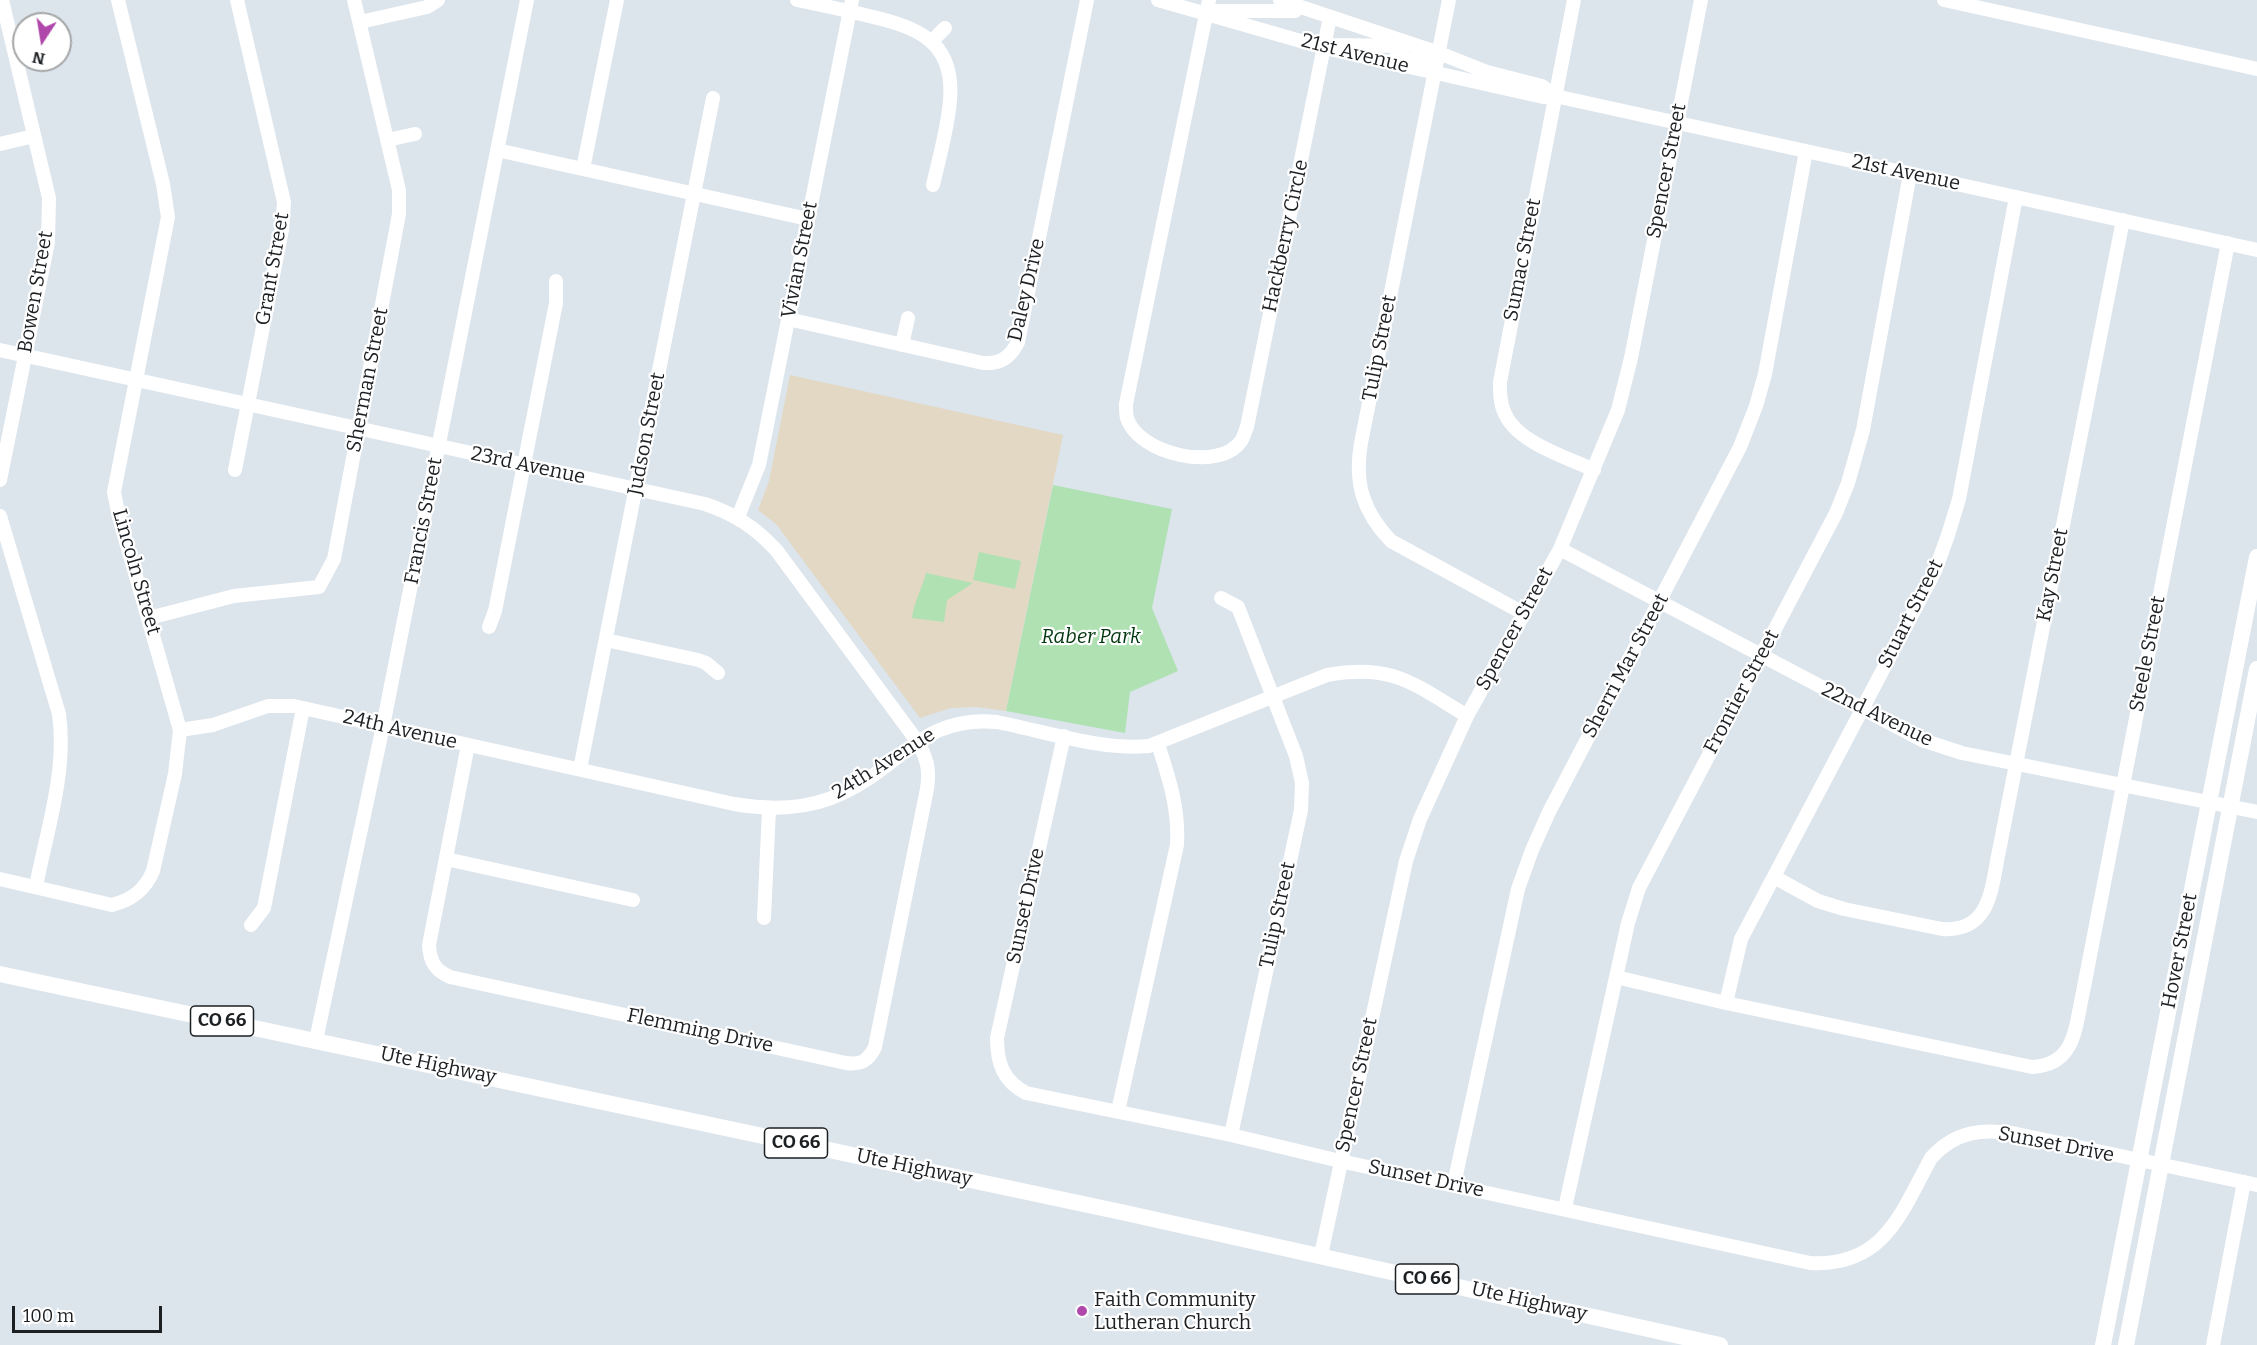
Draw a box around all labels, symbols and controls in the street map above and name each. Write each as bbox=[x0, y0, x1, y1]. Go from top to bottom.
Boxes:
north arrow bbox=[12, 12, 72, 72]
street label: 21st Avenue bbox=[1299, 29, 1411, 79]
text: N bbox=[31, 48, 47, 69]
street label: Spencer Street bbox=[1642, 101, 1692, 241]
street label: 21st Avenue bbox=[1850, 150, 1962, 196]
street label: Hackberry Circle bbox=[1258, 157, 1314, 315]
street label: Sumac Street bbox=[1499, 196, 1547, 324]
street label: Vivian Street bbox=[777, 199, 823, 321]
street label: Grant Street bbox=[251, 211, 295, 327]
street label: Bowen Street bbox=[13, 229, 59, 355]
street label: Daley Drive bbox=[1003, 236, 1051, 344]
street label: Tulip Street bbox=[1358, 293, 1402, 403]
street label: Sherman Street bbox=[342, 306, 394, 454]
street label: Judson Street bbox=[623, 370, 671, 498]
street label: 23rd Avenue bbox=[469, 442, 587, 490]
street label: Francis Street bbox=[400, 456, 448, 586]
street label: Lincoln Street bbox=[107, 506, 165, 638]
street label: Kay Street bbox=[2032, 526, 2074, 624]
street label: Stuart Street bbox=[1873, 556, 1949, 672]
street label: Spencer Street bbox=[1471, 563, 1559, 695]
street label: Sherri Mar Street bbox=[1578, 590, 1674, 742]
street label: Steele Street bbox=[2125, 594, 2171, 714]
park label: Raber Park bbox=[1041, 625, 1141, 649]
street label: Frontier Street bbox=[1699, 626, 1785, 758]
street label: 22nd Avenue bbox=[1818, 678, 1936, 752]
street label: 24th Avenue bbox=[341, 705, 459, 755]
street label: 24th Avenue bbox=[828, 723, 940, 805]
street label: Sunset Drive bbox=[1002, 846, 1050, 966]
street label: Tulip Street bbox=[1255, 860, 1301, 970]
street label: Hover Street bbox=[2157, 891, 2203, 1011]
street label: Flemming Drive bbox=[625, 1004, 775, 1058]
road number: CO 66 bbox=[190, 1006, 254, 1036]
street label: Spencer Street bbox=[1331, 1015, 1383, 1155]
street label: Ute Highway bbox=[378, 1042, 498, 1090]
street label: Sunset Drive bbox=[1996, 1122, 2116, 1168]
road number: CO 66 bbox=[764, 1128, 828, 1158]
street label: Ute Highway bbox=[854, 1144, 974, 1192]
street label: Sunset Drive bbox=[1366, 1155, 1486, 1203]
road number: CO 66 bbox=[1396, 1264, 1458, 1294]
street label: Ute Highway bbox=[1469, 1277, 1589, 1327]
place label: Faith Community Lutheran Church bbox=[1094, 1288, 1256, 1335]
scale bar bbox=[15, 1294, 165, 1332]
marker: Faith Community Lutheran Church bbox=[1075, 1304, 1089, 1318]
text: 100 m bbox=[23, 1305, 74, 1327]

